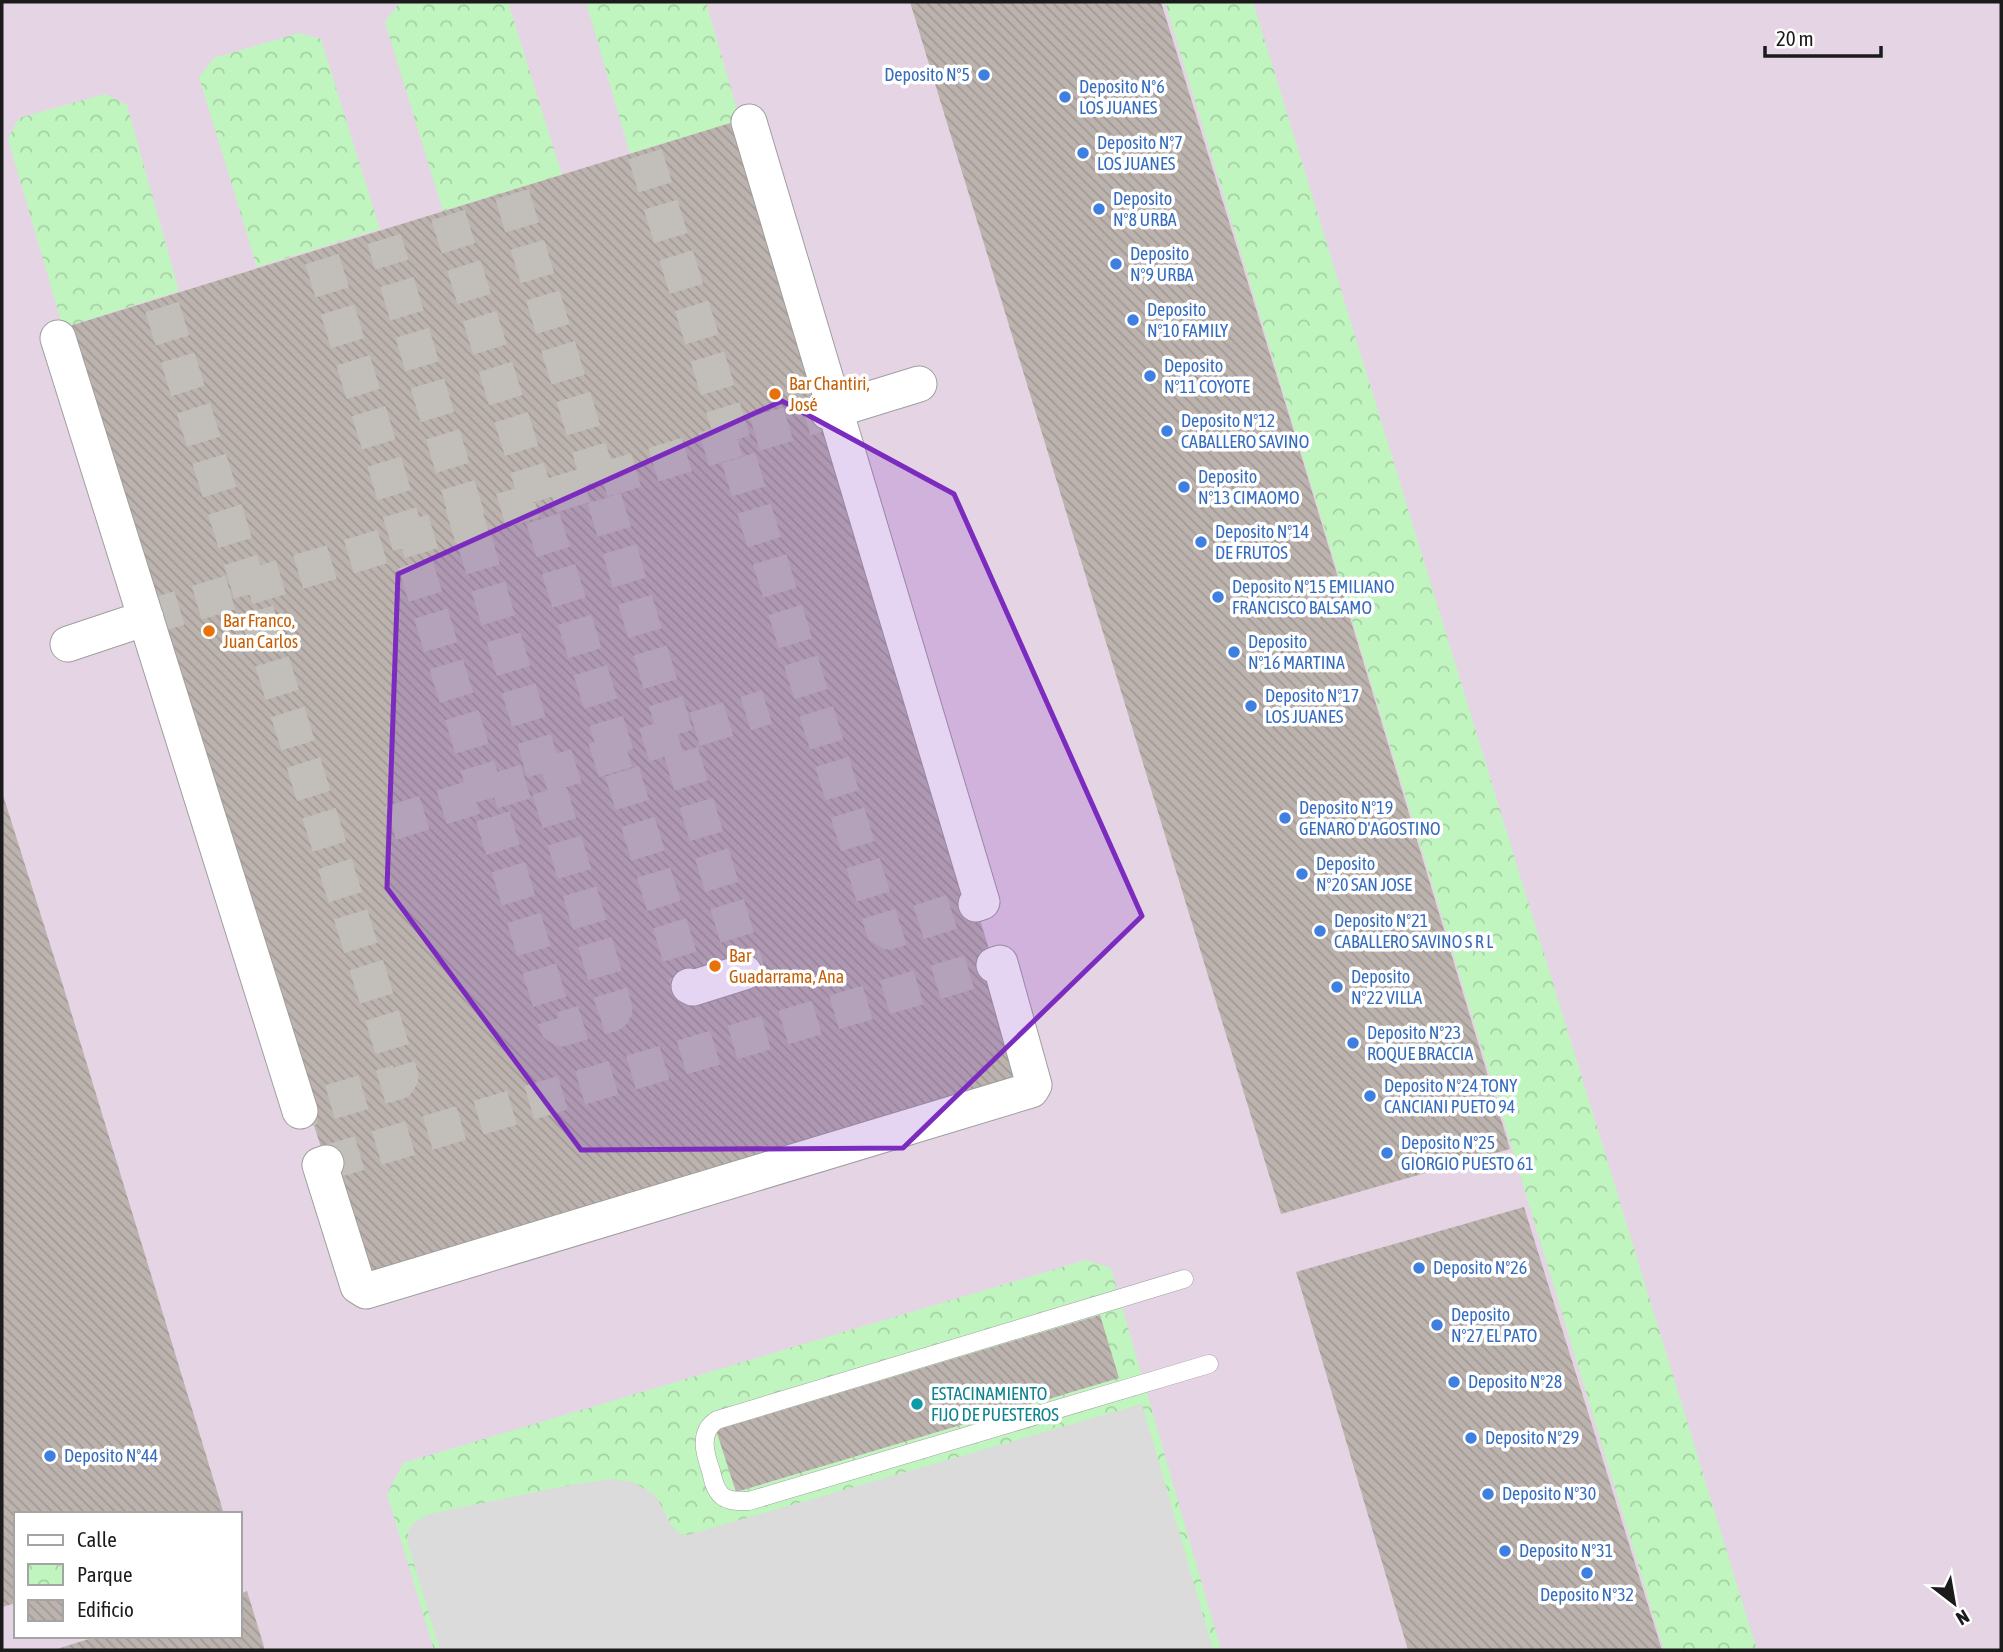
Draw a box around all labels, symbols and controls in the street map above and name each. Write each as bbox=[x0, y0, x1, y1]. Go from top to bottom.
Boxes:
scale bar bbox=[1765, 14, 1881, 58]
text: 20 m bbox=[1776, 26, 1814, 50]
place label: Deposito N°5 bbox=[884, 64, 970, 85]
marker: Deposito N°5 bbox=[976, 67, 992, 83]
place label: Deposito N°6 LOS JUANES bbox=[1079, 76, 1165, 118]
marker: Deposito N°6 LOS JUANES bbox=[1057, 89, 1073, 105]
place label: Deposito N°7 LOS JUANES bbox=[1097, 132, 1183, 174]
marker: Deposito N°7 LOS JUANES bbox=[1075, 145, 1091, 161]
place label: Deposito N°8 URBA bbox=[1113, 188, 1177, 230]
marker: Deposito N°8 URBA bbox=[1091, 201, 1107, 217]
place label: Deposito N°9 URBA bbox=[1130, 243, 1194, 285]
marker: Deposito N°9 URBA bbox=[1108, 256, 1124, 272]
place label: Deposito N°10 FAMILY bbox=[1147, 299, 1228, 341]
marker: Deposito N°10 FAMILY bbox=[1125, 312, 1141, 328]
place label: Deposito N°11 COYOTE bbox=[1164, 355, 1250, 397]
marker: Deposito N°11 COYOTE bbox=[1142, 368, 1158, 384]
place label: Bar Chantiri, José bbox=[789, 373, 870, 415]
marker: Bar Chantiri, José bbox=[767, 386, 783, 402]
place label: Deposito N°12 CABALLERO SAVINO bbox=[1181, 410, 1309, 452]
marker: Deposito N°12 CABALLERO SAVINO bbox=[1159, 423, 1175, 439]
place label: Deposito N°13 CIMAOMO bbox=[1198, 466, 1300, 508]
marker: Deposito N°13 CIMAOMO bbox=[1176, 479, 1192, 495]
place label: Deposito N°14 DE FRUTOS bbox=[1215, 521, 1309, 563]
marker: Deposito N°14 DE FRUTOS bbox=[1193, 534, 1209, 550]
place label: Deposito N°15 EMILIANO FRANCISCO BALSAMO bbox=[1232, 576, 1394, 618]
marker: Deposito N°15 EMILIANO FRANCISCO BALSAMO bbox=[1210, 589, 1226, 605]
place label: Bar Franco, Juan Carlos bbox=[223, 610, 298, 652]
marker: Bar Franco, Juan Carlos bbox=[201, 623, 217, 639]
place label: Deposito N°16 MARTINA bbox=[1248, 631, 1345, 673]
marker: Deposito N°16 MARTINA bbox=[1226, 644, 1242, 660]
place label: Deposito N°17 LOS JUANES bbox=[1265, 685, 1359, 727]
marker: Deposito N°17 LOS JUANES bbox=[1243, 698, 1259, 714]
place label: Deposito N°19 GENARO D'AGOSTINO bbox=[1299, 797, 1441, 839]
marker: Deposito N°19 GENARO D'AGOSTINO bbox=[1277, 810, 1293, 826]
place label: Deposito N°20 SAN JOSE bbox=[1316, 853, 1412, 895]
marker: Deposito N°20 SAN JOSE bbox=[1294, 866, 1310, 882]
place label: Deposito N°21 CABALLERO SAVINO S R L bbox=[1334, 910, 1493, 952]
marker: Deposito N°21 CABALLERO SAVINO S R L bbox=[1312, 923, 1328, 939]
place label: Bar Guadarrama, Ana bbox=[729, 945, 844, 987]
marker: Bar Guadarrama, Ana bbox=[707, 958, 723, 974]
place label: Deposito N°22 VILLA bbox=[1351, 966, 1422, 1008]
marker: Deposito N°22 VILLA bbox=[1329, 979, 1345, 995]
place label: Deposito N°23 ROQUE BRACCIA bbox=[1367, 1022, 1473, 1064]
marker: Deposito N°23 ROQUE BRACCIA bbox=[1345, 1035, 1361, 1051]
place label: Deposito N°24 TONY CANCIANI PUETO 94 bbox=[1384, 1075, 1517, 1117]
marker: Deposito N°24 TONY CANCIANI PUETO 94 bbox=[1362, 1088, 1378, 1104]
place label: Deposito N°25 GIORGIO PUESTO 61 bbox=[1401, 1132, 1534, 1174]
marker: Deposito N°25 GIORGIO PUESTO 61 bbox=[1379, 1145, 1395, 1161]
place label: Deposito N°26 bbox=[1433, 1257, 1527, 1278]
marker: Deposito N°26 bbox=[1411, 1260, 1427, 1276]
place label: Deposito N°27 EL PATO bbox=[1451, 1304, 1537, 1346]
marker: Deposito N°27 EL PATO bbox=[1429, 1317, 1445, 1333]
place label: Deposito N°28 bbox=[1468, 1371, 1562, 1392]
marker: Deposito N°28 bbox=[1446, 1374, 1462, 1390]
place label: ESTACINAMIENTO FIJO DE PUESTEROS bbox=[931, 1383, 1059, 1425]
marker: ESTACINAMIENTO FIJO DE PUESTEROS bbox=[909, 1396, 925, 1412]
place label: Deposito N°29 bbox=[1485, 1427, 1579, 1448]
marker: Deposito N°29 bbox=[1463, 1430, 1479, 1446]
place label: Deposito N°44 bbox=[64, 1445, 158, 1466]
marker: Deposito N°44 bbox=[42, 1448, 58, 1464]
place label: Deposito N°30 bbox=[1502, 1483, 1596, 1504]
marker: Deposito N°30 bbox=[1480, 1486, 1496, 1502]
legend bbox=[14, 1512, 242, 1638]
text: Calle bbox=[77, 1527, 117, 1551]
place label: Deposito N°31 bbox=[1519, 1540, 1613, 1561]
marker: Deposito N°31 bbox=[1497, 1543, 1513, 1559]
text: Parque bbox=[77, 1562, 132, 1586]
marker: Deposito N°32 bbox=[1579, 1565, 1595, 1581]
north arrow bbox=[1919, 1568, 1989, 1638]
place label: Deposito N°32 bbox=[1540, 1584, 1634, 1605]
text: Edificio bbox=[77, 1597, 134, 1621]
text: N bbox=[1952, 1605, 1973, 1630]

